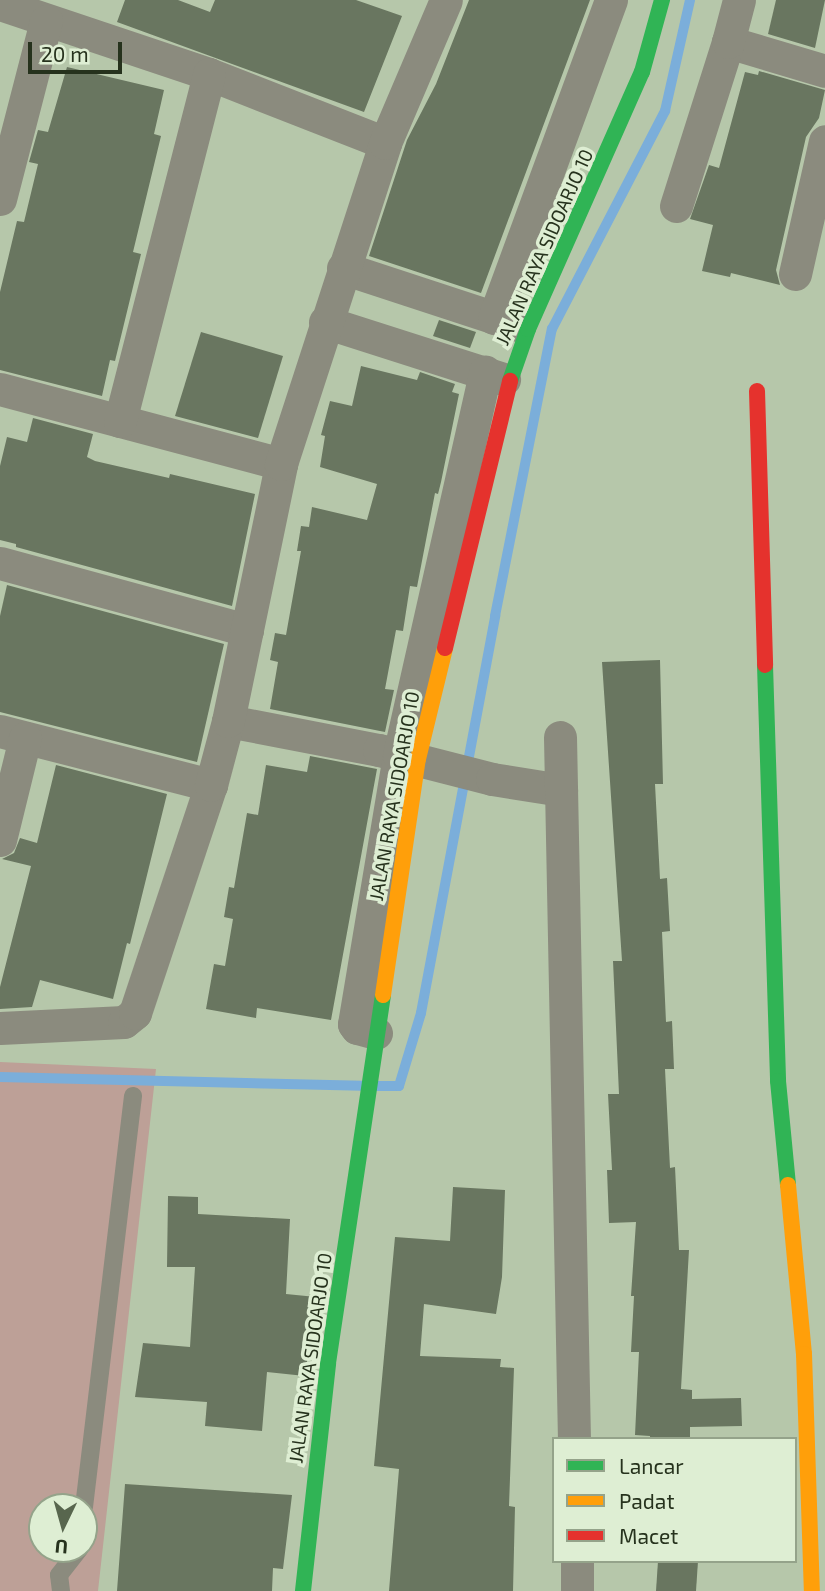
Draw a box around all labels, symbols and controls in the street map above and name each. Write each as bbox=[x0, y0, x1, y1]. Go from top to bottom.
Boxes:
scale bar bbox=[32, 28, 126, 72]
text: 20 m bbox=[41, 41, 89, 66]
street label: JALAN RAYA SIDOARJO 10 bbox=[490, 145, 598, 349]
street label: JALAN RAYA SIDOARJO 10 bbox=[364, 689, 424, 903]
street label: JALAN RAYA SIDOARJO 10 bbox=[284, 1251, 336, 1465]
legend bbox=[552, 1437, 797, 1563]
text: Lancar bbox=[619, 1453, 684, 1478]
text: Padat bbox=[619, 1488, 674, 1513]
north arrow bbox=[28, 1493, 98, 1563]
text: Macet bbox=[619, 1523, 678, 1548]
text: U bbox=[54, 1535, 69, 1559]

